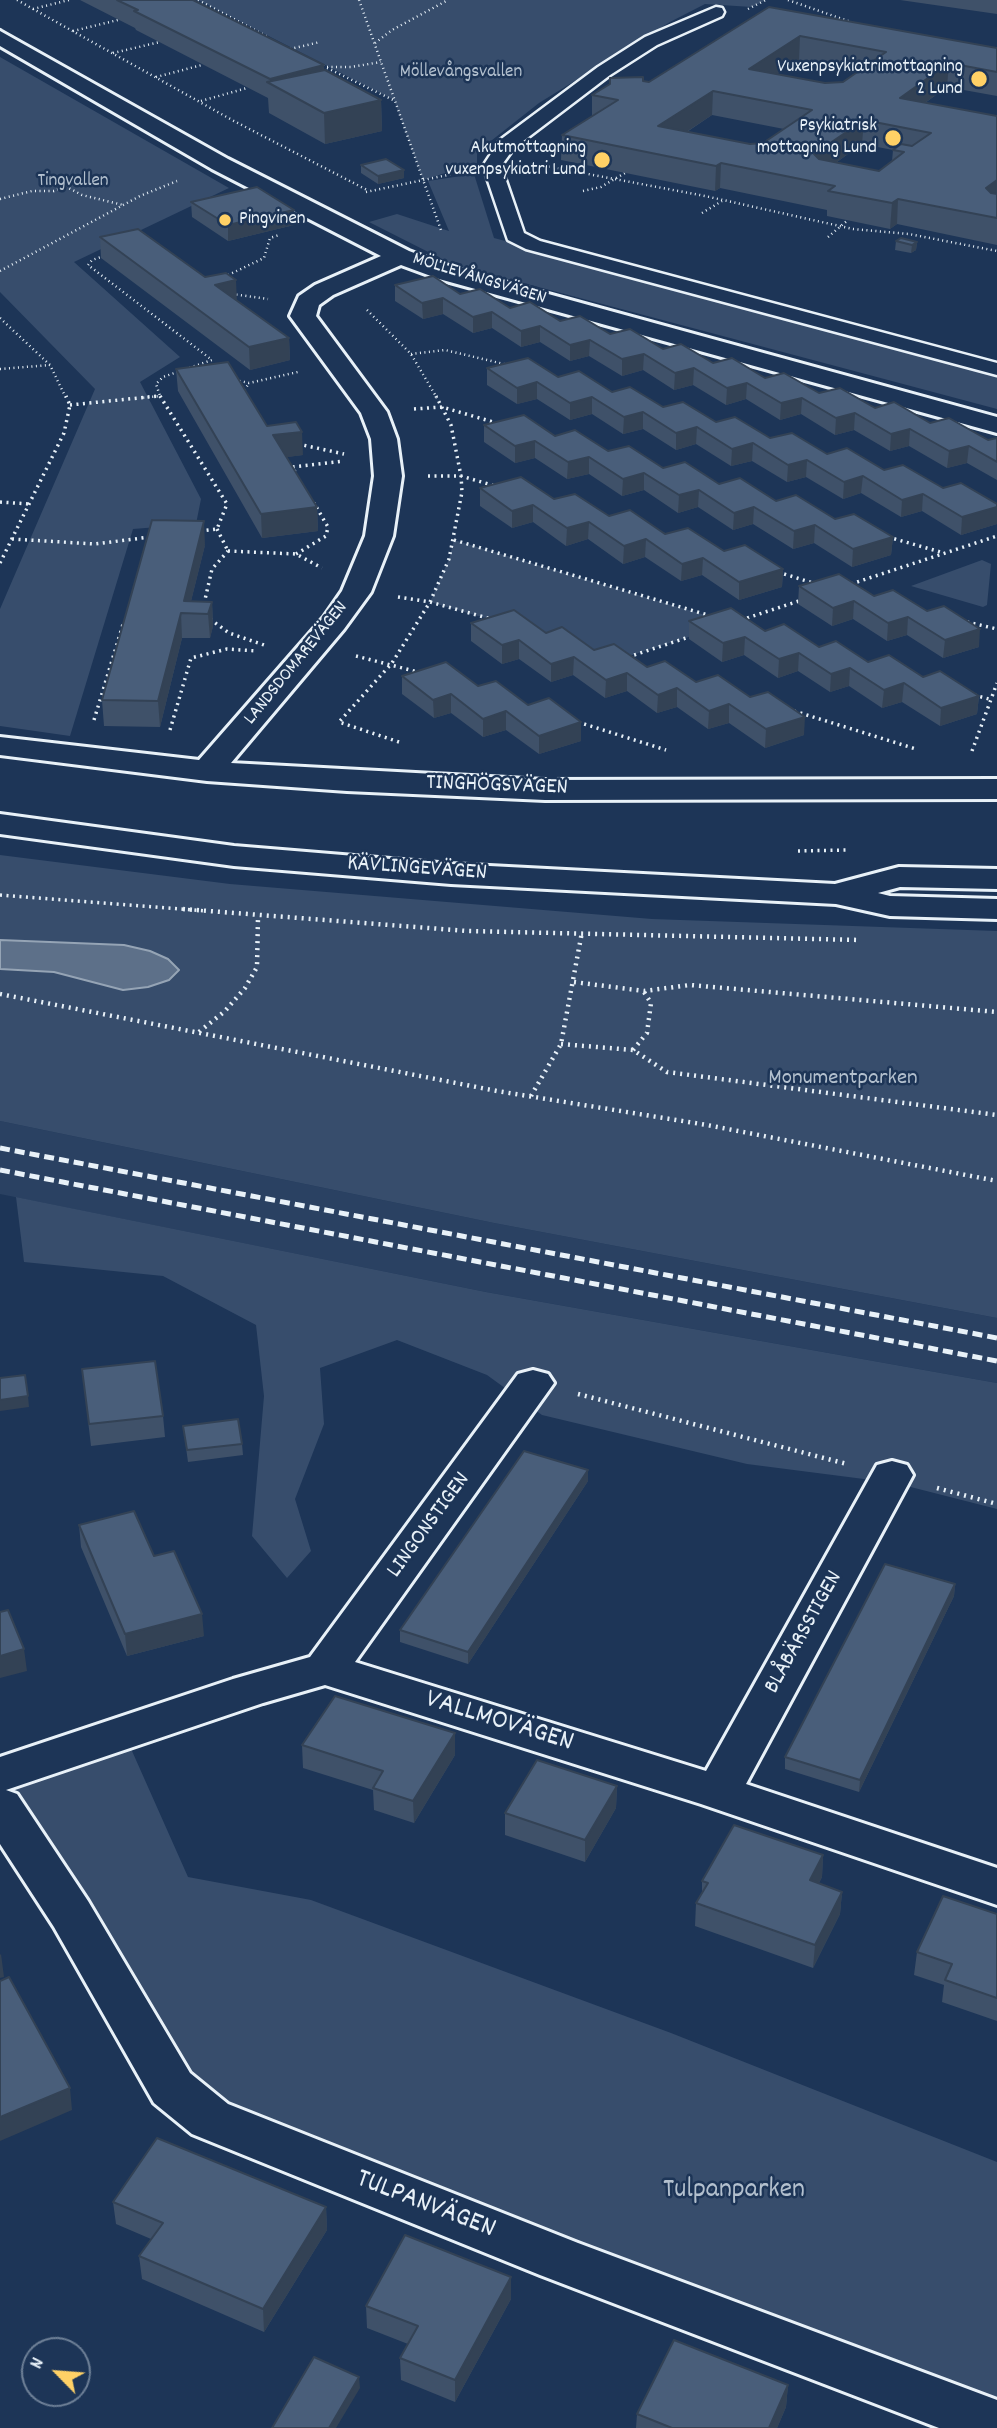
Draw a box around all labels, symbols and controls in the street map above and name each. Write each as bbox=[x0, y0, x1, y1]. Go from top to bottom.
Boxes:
place label: Vuxenpsykiatrimottagning 2 Lund bbox=[777, 57, 963, 101]
park label: Möllevångsvallen bbox=[400, 62, 522, 84]
marker: Vuxenpsykiatrimottagning 2 Lund bbox=[969, 69, 989, 89]
place label: Psykiatrisk mottagning Lund bbox=[757, 116, 877, 160]
marker: Psykiatrisk mottagning Lund bbox=[883, 128, 903, 148]
place label: Akutmottagning vuxenpsykiatri Lund bbox=[446, 138, 586, 182]
marker: Akutmottagning vuxenpsykiatri Lund bbox=[592, 150, 612, 170]
park label: Tingvallen bbox=[37, 171, 109, 193]
place label: Pingvinen bbox=[239, 209, 306, 231]
marker: Pingvinen bbox=[217, 212, 233, 228]
street label: MÖLLEVÅNGSVÄGEN bbox=[409, 249, 549, 311]
street label: LANDSDOMAREVÄGEN bbox=[240, 598, 354, 730]
street label: TINGHÖGSVÄGEN bbox=[426, 771, 568, 803]
street label: KÄVLINGEVÄGEN bbox=[346, 851, 488, 889]
park label: Monumentparken bbox=[768, 1066, 918, 1094]
street label: LINGONSTIGEN bbox=[382, 1468, 478, 1584]
street label: BLÅBÄRSSTIGEN bbox=[760, 1567, 850, 1699]
street label: VALLMOVÄGEN bbox=[421, 1685, 577, 1761]
street label: TULPANVÄGEN bbox=[351, 2164, 499, 2248]
park label: Tulpanparken bbox=[663, 2175, 805, 2209]
north arrow bbox=[21, 2337, 91, 2407]
text: N bbox=[24, 2354, 53, 2374]

